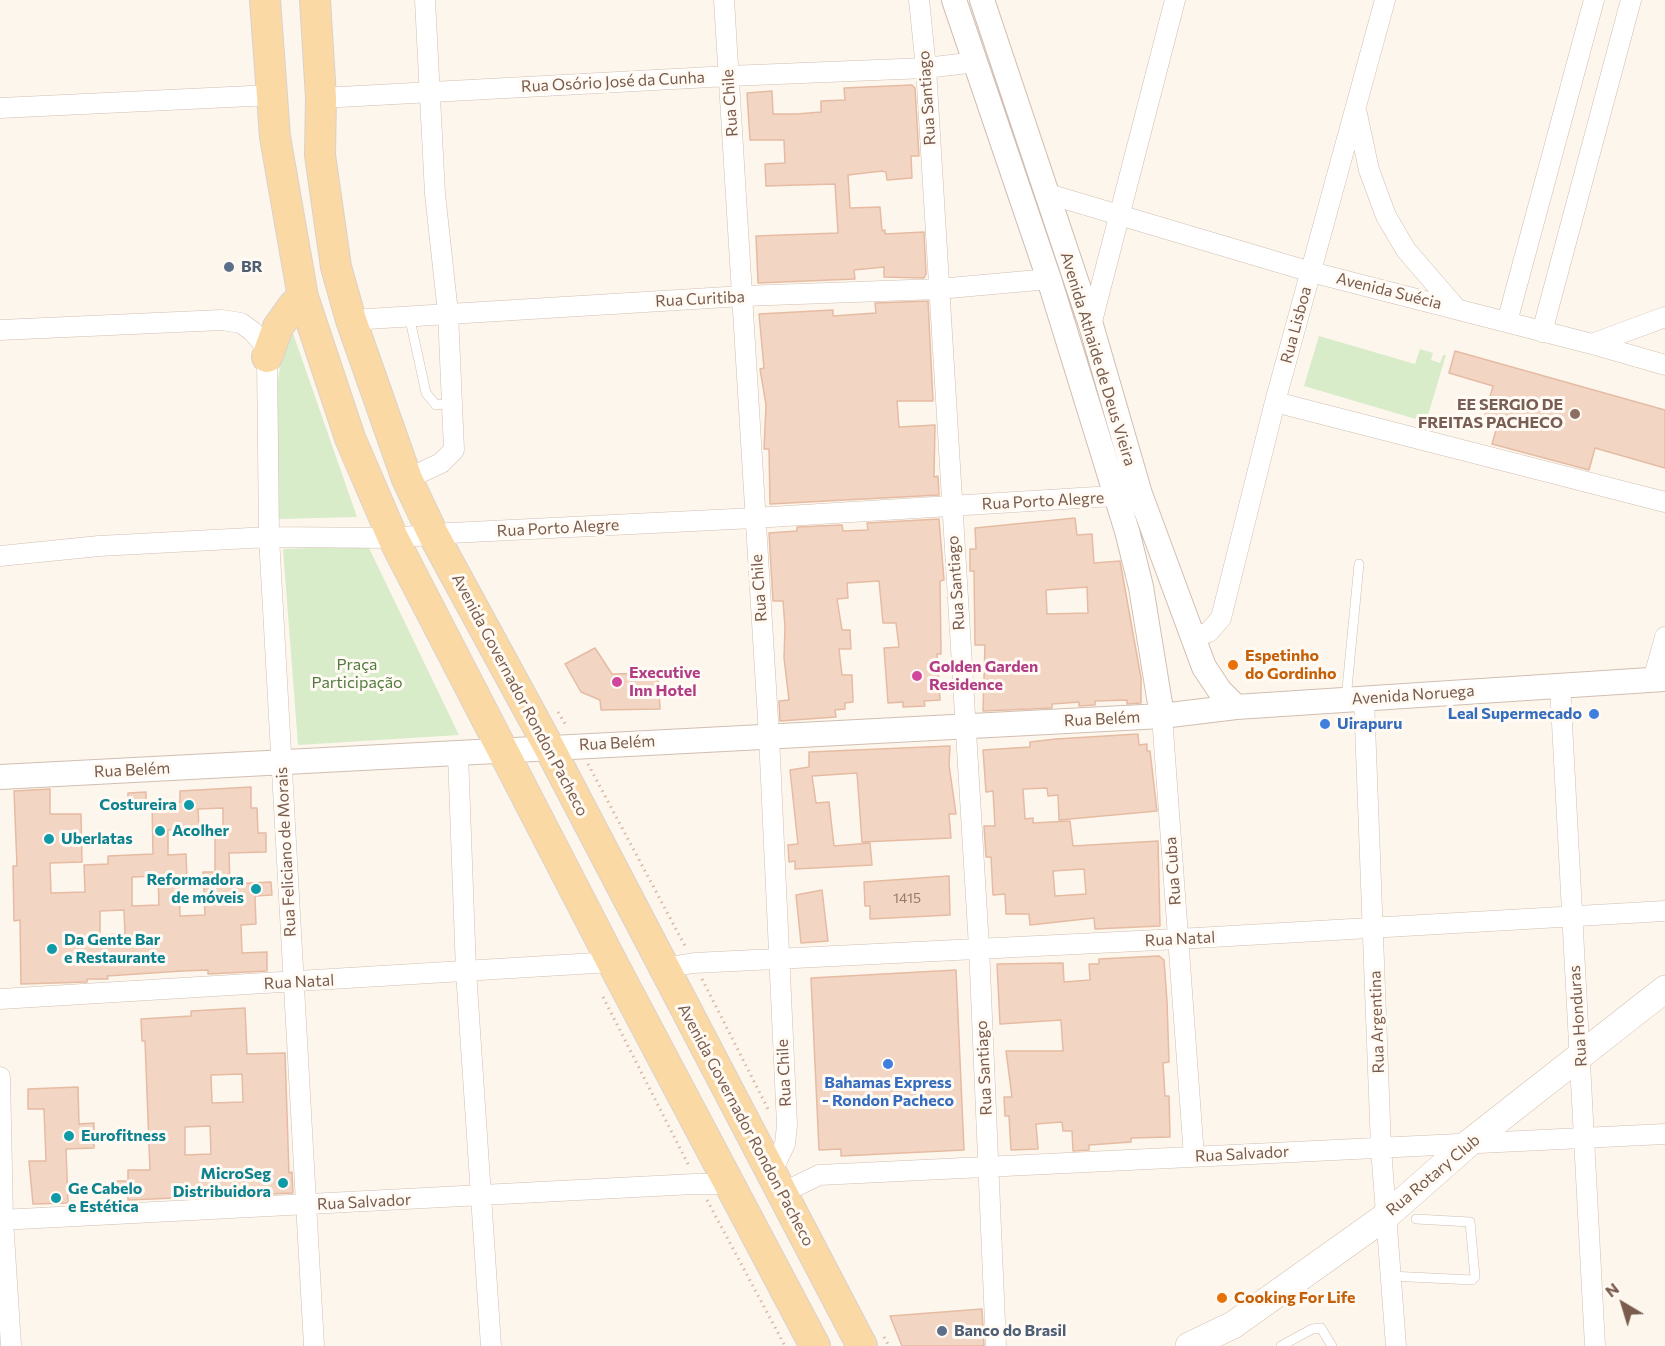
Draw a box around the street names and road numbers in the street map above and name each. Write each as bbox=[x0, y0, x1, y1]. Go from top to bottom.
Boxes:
street label: Rua Santiago bbox=[914, 50, 940, 146]
street label: Rua Osório José da Cunha bbox=[521, 68, 705, 96]
street label: Rua Chile bbox=[718, 69, 742, 137]
street label: Avenida Athaide de Deus Vieira bbox=[1056, 250, 1140, 468]
street label: Avenida Suécia bbox=[1334, 269, 1444, 313]
street label: Rua Lisboa bbox=[1277, 284, 1315, 366]
street label: Rua Curitiba bbox=[655, 287, 745, 311]
street label: Rua Porto Alegre bbox=[981, 488, 1105, 514]
street label: Rua Porto Alegre bbox=[496, 515, 620, 541]
street label: Rua Santiago bbox=[943, 535, 969, 631]
street label: Rua Chile bbox=[747, 554, 771, 622]
street label: Avenida Governador Rondon Pacheco bbox=[448, 571, 592, 819]
street label: Avenida Noruega bbox=[1351, 681, 1475, 709]
street label: Rua Belém bbox=[1063, 707, 1141, 731]
street label: Rua Belém bbox=[578, 731, 656, 755]
street label: Rua Belém bbox=[93, 758, 171, 782]
street label: Rua Feliciano de Morais bbox=[272, 767, 300, 937]
street label: Rua Cuba bbox=[1161, 836, 1185, 906]
street label: Rua Natal bbox=[1144, 928, 1216, 950]
street label: Rua Honduras bbox=[1565, 965, 1591, 1067]
street label: Rua Argentina bbox=[1366, 970, 1388, 1074]
street label: Rua Natal bbox=[263, 971, 335, 993]
street label: Avenida Governador Rondon Pacheco bbox=[674, 1001, 818, 1249]
street label: Rua Santiago bbox=[972, 1020, 996, 1116]
street label: Rua Chile bbox=[773, 1039, 795, 1107]
street label: Rua Rotary Club bbox=[1382, 1130, 1484, 1220]
street label: Rua Salvador bbox=[1194, 1142, 1290, 1166]
street label: Rua Salvador bbox=[316, 1190, 412, 1214]

